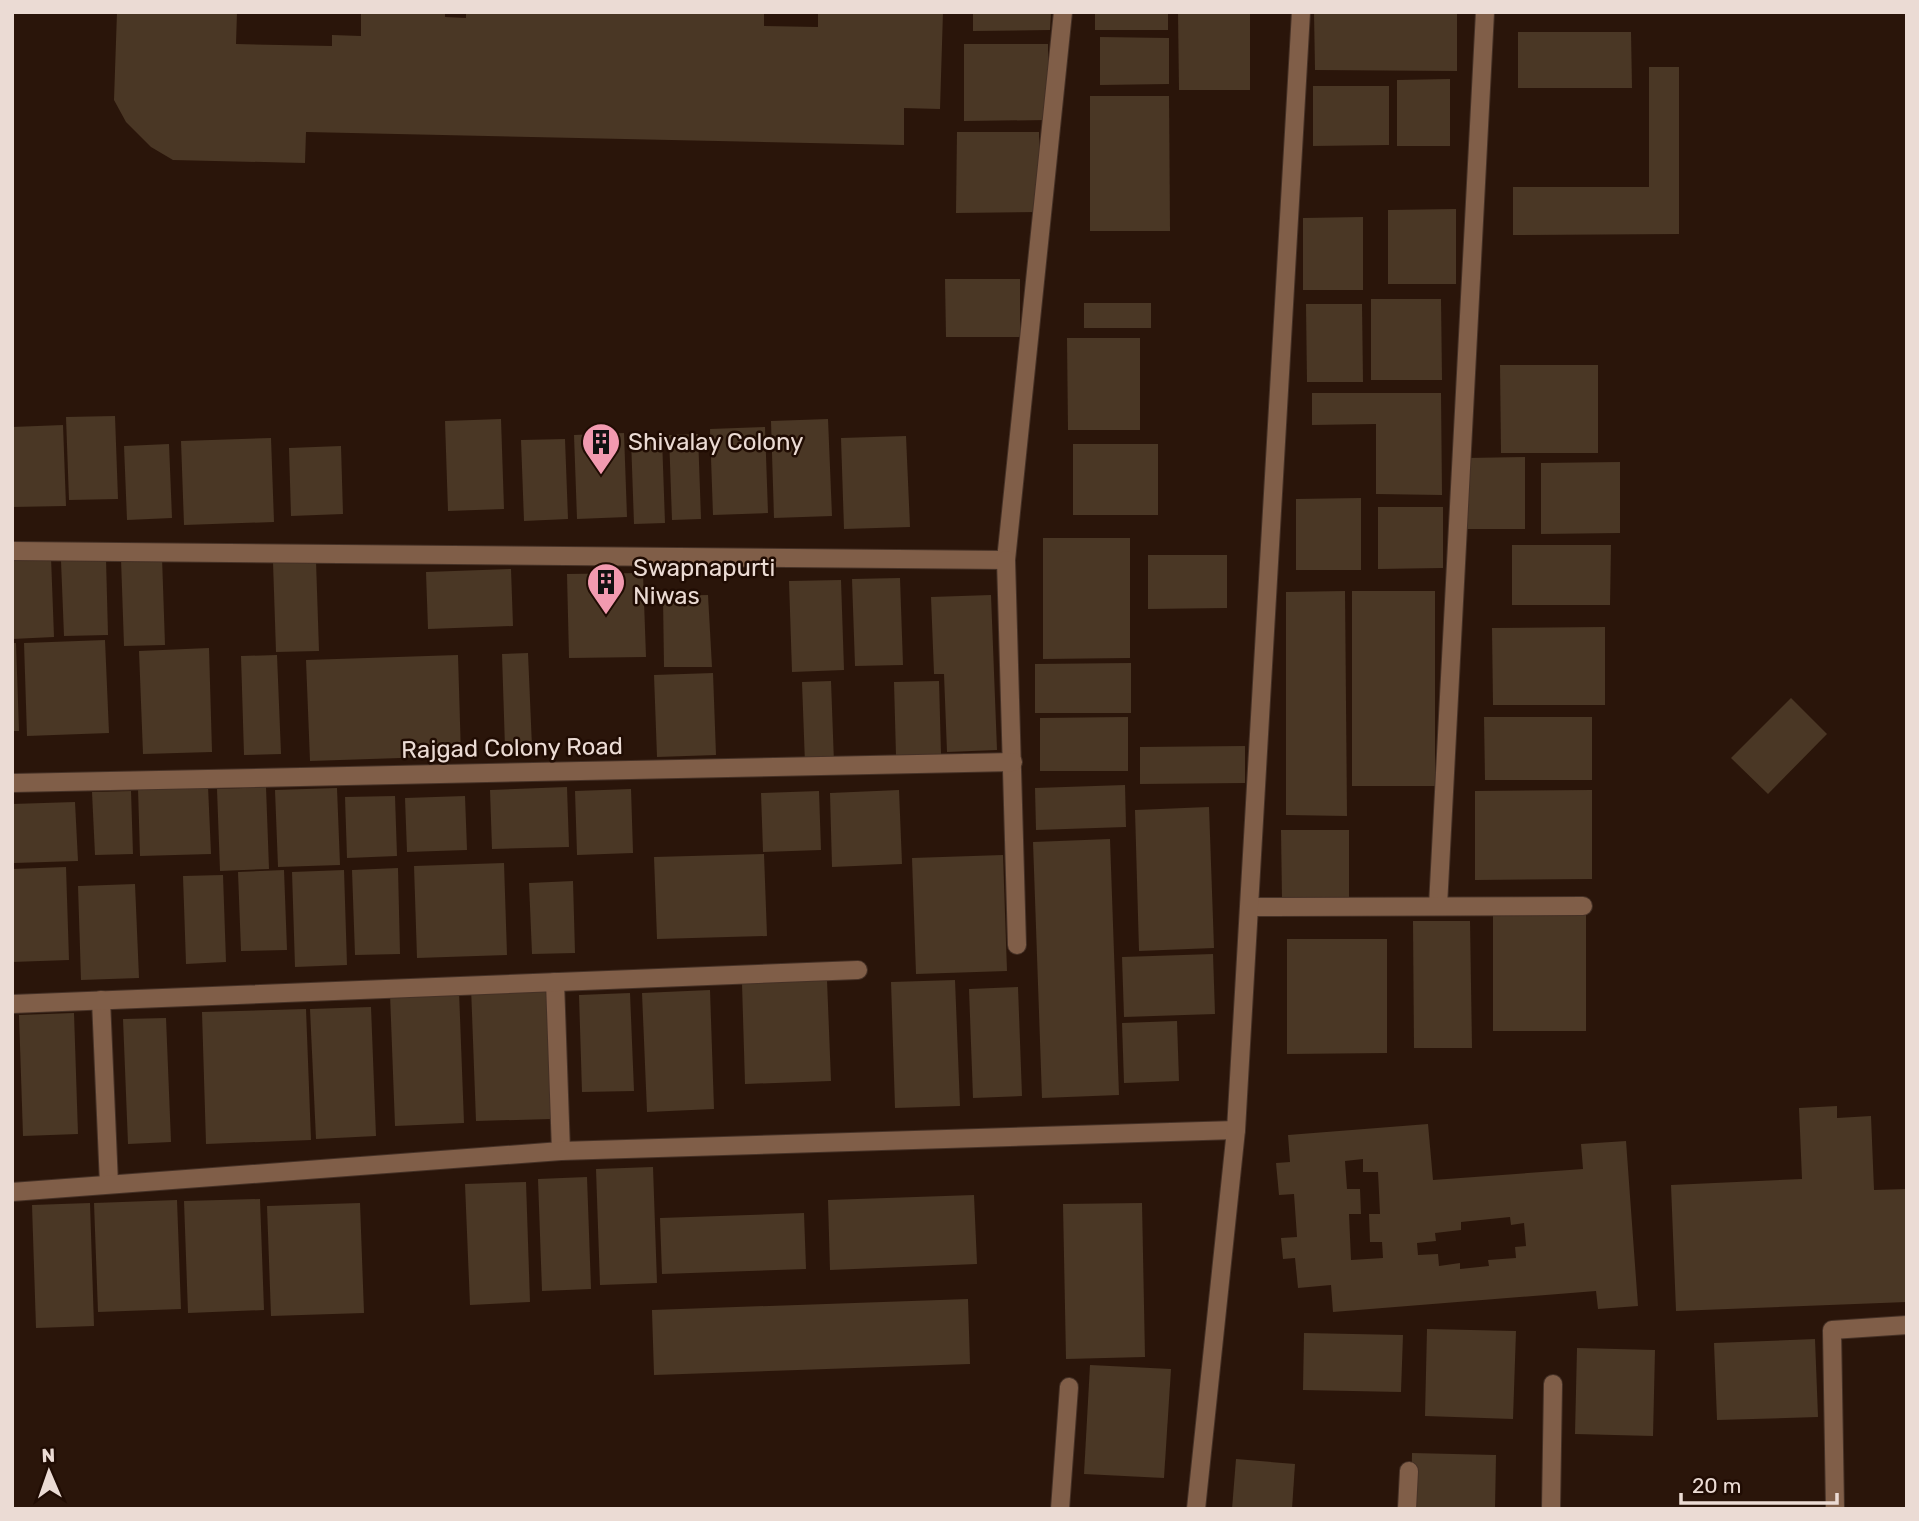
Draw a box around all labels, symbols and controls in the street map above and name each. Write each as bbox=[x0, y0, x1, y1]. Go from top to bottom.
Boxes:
building icon: Shivalay Colony bbox=[580, 421, 622, 476]
place label: Shivalay Colony bbox=[628, 428, 804, 456]
place label: Swapnapurti Niwas bbox=[633, 554, 775, 610]
building icon: Swapnapurti Niwas bbox=[585, 561, 627, 616]
street label: Rajgad Colony Road bbox=[401, 732, 623, 764]
north arrow bbox=[14, 1437, 84, 1507]
text: N bbox=[41, 1444, 56, 1467]
scale bar bbox=[1681, 1462, 1837, 1506]
text: 20 m bbox=[1692, 1473, 1741, 1498]

